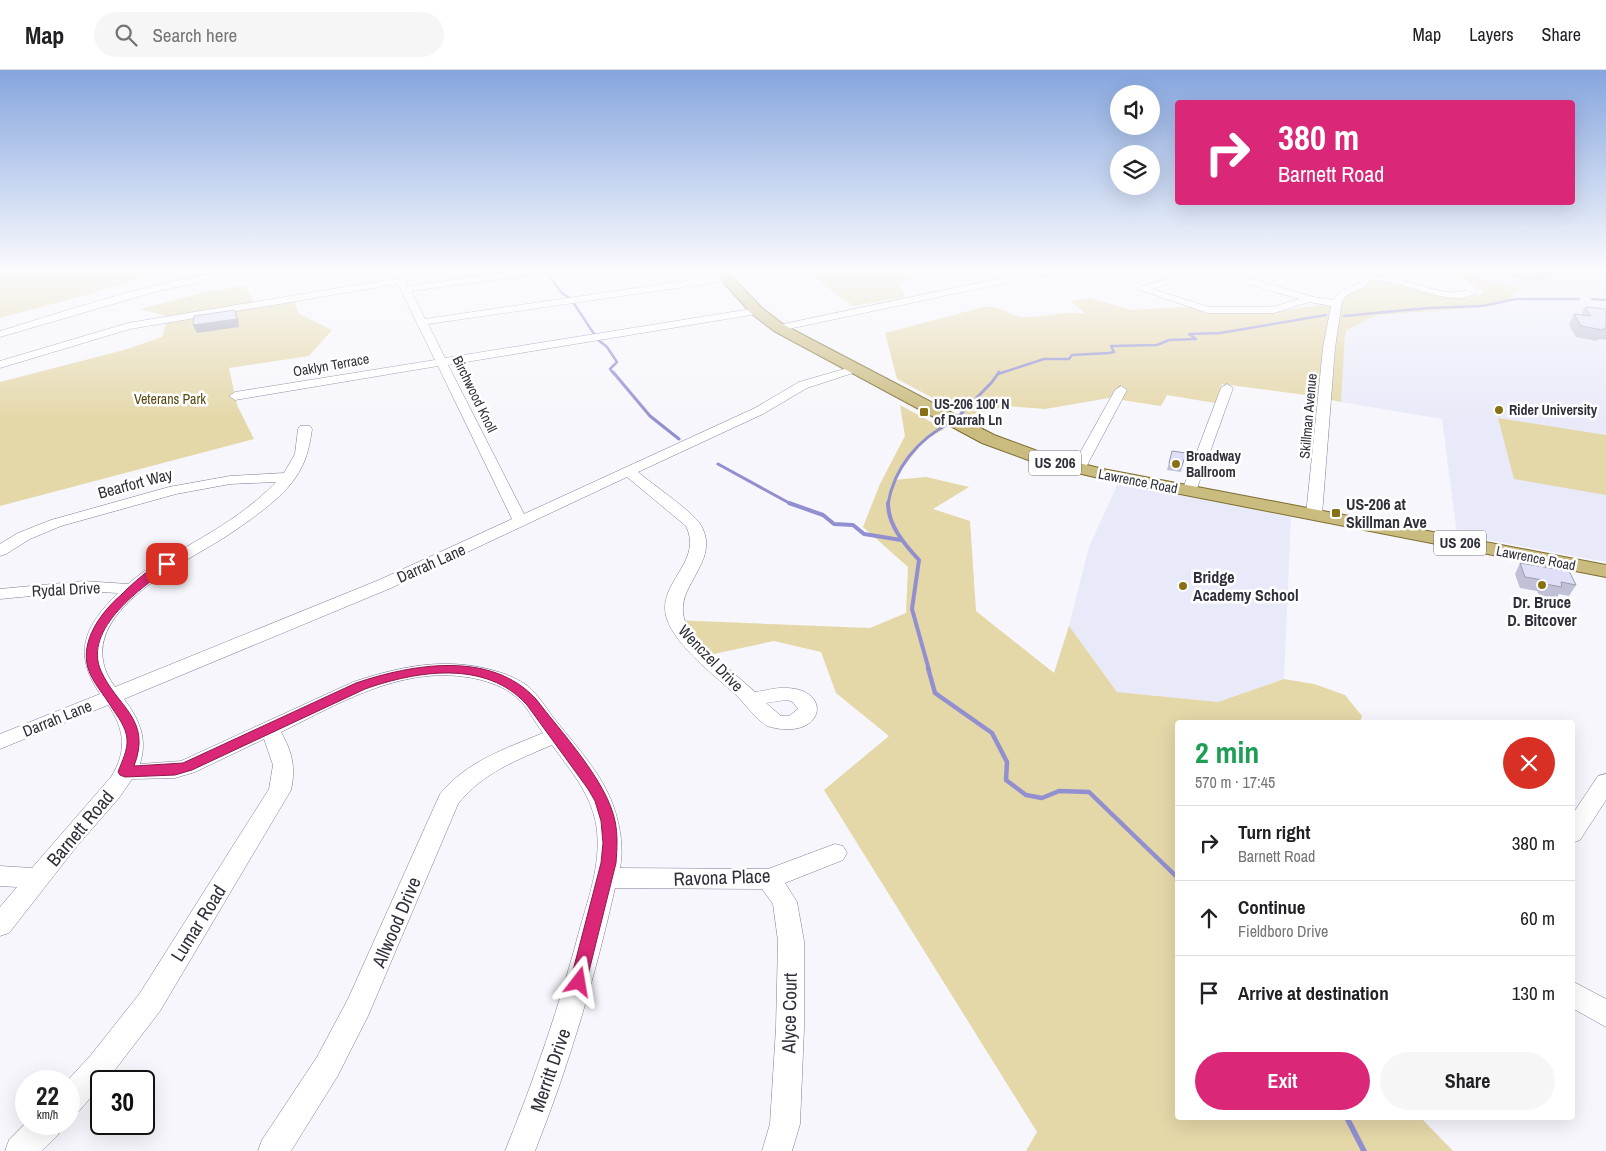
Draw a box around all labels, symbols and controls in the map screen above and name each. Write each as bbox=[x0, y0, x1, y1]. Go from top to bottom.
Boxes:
search box bbox=[94, 12, 444, 57]
text: Map bbox=[25, 19, 64, 51]
icon: search bbox=[112, 21, 140, 49]
text: Search here bbox=[152, 22, 237, 48]
text: Map bbox=[1413, 22, 1441, 47]
text: Layers bbox=[1469, 22, 1514, 47]
text: Share bbox=[1542, 22, 1581, 47]
map controls bbox=[1110, 85, 1160, 195]
button: sound bbox=[1110, 85, 1160, 135]
text: 380 m bbox=[1278, 114, 1359, 161]
icon: right bbox=[1195, 120, 1260, 185]
button: layers bbox=[1110, 145, 1160, 195]
text: Barnett Road bbox=[1278, 159, 1384, 189]
street label: Oaklyn Terrace bbox=[292, 349, 370, 381]
street label: Birchwood Knoll bbox=[449, 353, 501, 435]
street label: Skillman Avenue bbox=[1295, 373, 1321, 459]
park label: Veterans Park bbox=[134, 390, 206, 408]
place label: US-206 100' N of Darrah Ln bbox=[934, 395, 1009, 429]
place label: Rider University bbox=[1509, 401, 1598, 419]
marker: Rider University bbox=[1493, 404, 1505, 416]
marker: US-206 100' N of Darrah Ln bbox=[918, 406, 930, 418]
place label: Broadway Ballroom bbox=[1186, 447, 1241, 481]
road number: US 206 bbox=[1029, 450, 1081, 476]
marker: Broadway Ballroom bbox=[1170, 458, 1182, 470]
street label: Bearfort Way bbox=[95, 462, 175, 503]
street label: Lawrence Road bbox=[1097, 464, 1179, 498]
place label: US-206 at Skillman Ave bbox=[1346, 493, 1427, 533]
marker: US-206 at Skillman Ave bbox=[1330, 507, 1342, 519]
road number: US 206 bbox=[1434, 530, 1486, 556]
street label: Darrah Lane bbox=[393, 538, 469, 588]
street label: Lawrence Road bbox=[1495, 541, 1577, 575]
pin bbox=[146, 543, 188, 585]
icon: arrive bbox=[153, 550, 181, 578]
place label: Bridge Academy School bbox=[1193, 566, 1299, 606]
street label: Rydal Drive bbox=[31, 576, 101, 602]
marker: Dr. Bruce D. Bitcover bbox=[1536, 579, 1548, 591]
marker: Bridge Academy School bbox=[1177, 580, 1189, 592]
place label: Dr. Bruce D. Bitcover bbox=[1507, 591, 1578, 631]
street label: Wenczel Drive bbox=[674, 620, 748, 696]
street label: Darrah Lane bbox=[19, 694, 95, 742]
text: 2 min bbox=[1195, 732, 1259, 772]
button: close bbox=[1503, 737, 1555, 789]
text: 570 m · 17:45 bbox=[1195, 771, 1275, 793]
street label: Barnett Road bbox=[41, 784, 119, 872]
text: Turn right bbox=[1238, 819, 1310, 845]
icon: right bbox=[1195, 829, 1223, 857]
text: 380 m bbox=[1512, 830, 1555, 856]
text: Barnett Road bbox=[1238, 845, 1315, 867]
street label: Ravona Place bbox=[673, 862, 771, 892]
street label: Allwood Drive bbox=[365, 873, 427, 972]
street label: Lumar Road bbox=[164, 880, 232, 966]
text: Continue bbox=[1238, 894, 1306, 920]
icon: ahead bbox=[1195, 904, 1223, 932]
text: 60 m bbox=[1520, 905, 1555, 931]
text: Fieldboro Drive bbox=[1238, 920, 1328, 942]
position arrow bbox=[552, 955, 604, 1007]
street label: Alyce Court bbox=[775, 972, 803, 1054]
icon: arrive bbox=[1195, 979, 1223, 1007]
text: Arrive at destination bbox=[1238, 980, 1389, 1006]
text: 130 m bbox=[1512, 980, 1555, 1006]
street label: Merritt Drive bbox=[524, 1025, 576, 1115]
button: Exit bbox=[1195, 1052, 1370, 1110]
button: Share bbox=[1380, 1052, 1555, 1110]
speed limit sign: 30 bbox=[90, 1070, 155, 1135]
text: 22 bbox=[36, 1079, 59, 1113]
text: km/h bbox=[37, 1107, 58, 1123]

